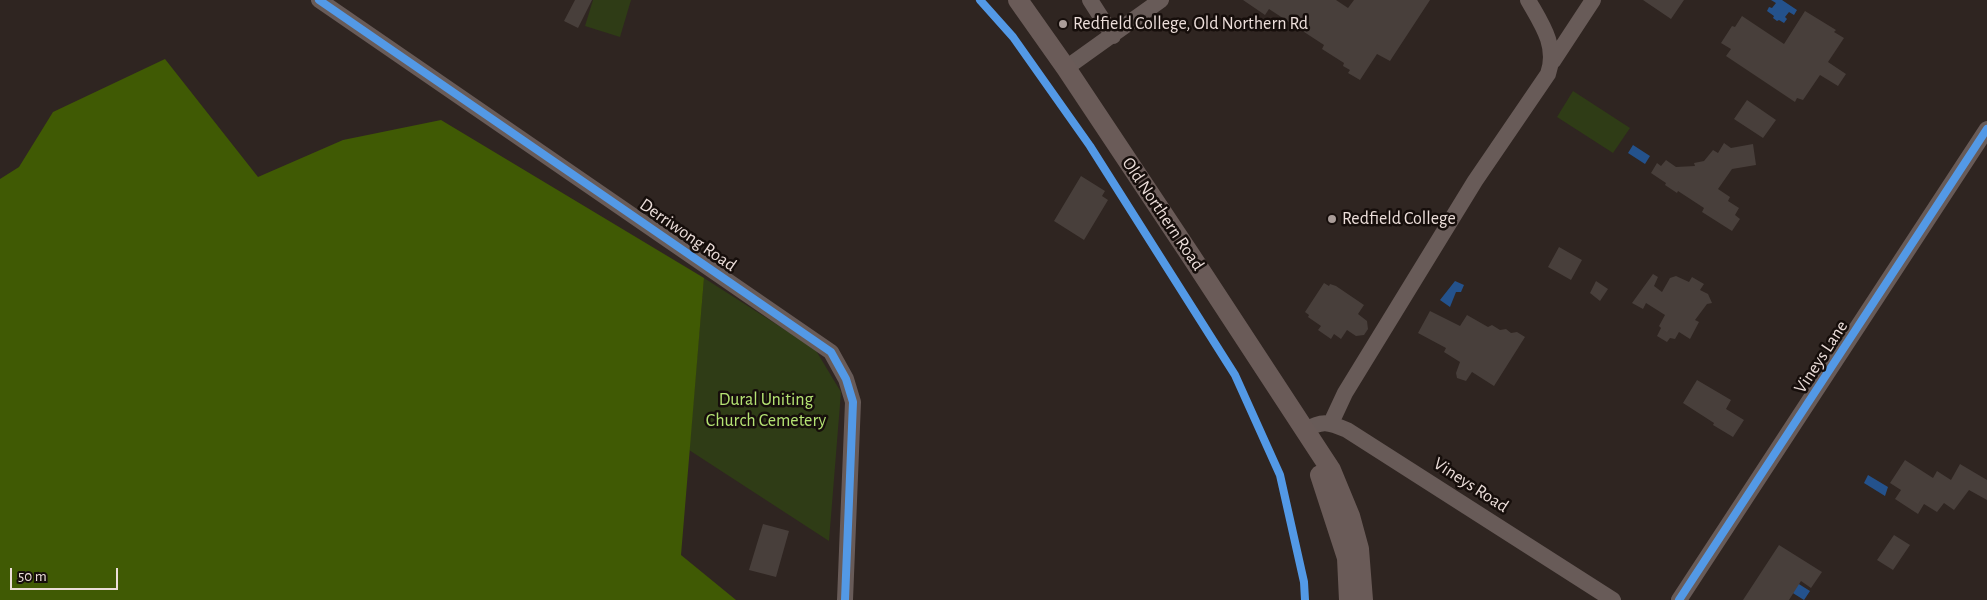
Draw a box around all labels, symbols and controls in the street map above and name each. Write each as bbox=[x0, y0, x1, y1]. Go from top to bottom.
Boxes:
place label: Redfield College, Old Northern Rd bbox=[1073, 13, 1308, 35]
marker: Redfield College, Old Northern Rd bbox=[1057, 18, 1069, 30]
street label: Old Northern Road bbox=[1117, 153, 1209, 275]
street label: Derriwong Road bbox=[635, 194, 741, 276]
place label: Redfield College bbox=[1342, 208, 1456, 230]
marker: Redfield College bbox=[1326, 213, 1338, 225]
street label: Vineys Lane bbox=[1789, 316, 1853, 398]
park label: Dural Uniting Church Cemetery bbox=[706, 389, 826, 432]
street label: Vineys Road bbox=[1429, 453, 1513, 517]
scale bar bbox=[12, 558, 120, 590]
text: 50 m bbox=[18, 569, 47, 584]

